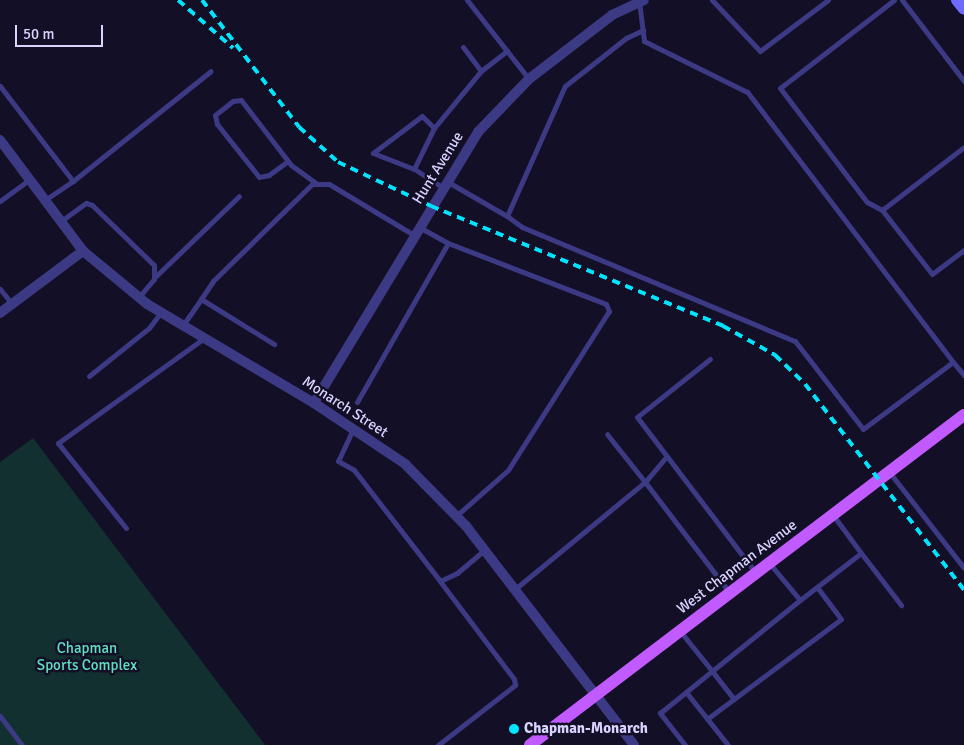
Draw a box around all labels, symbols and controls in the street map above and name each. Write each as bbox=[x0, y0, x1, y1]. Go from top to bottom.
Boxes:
scale bar bbox=[18, 15, 105, 47]
text: 50 m bbox=[23, 25, 54, 43]
street label: Hunt Avenue bbox=[409, 128, 467, 208]
street label: Monarch Street bbox=[299, 373, 391, 441]
street label: West Chapman Avenue bbox=[673, 516, 801, 618]
park label: Chapman Sports Complex bbox=[37, 639, 137, 674]
place label: Chapman-Monarch bbox=[524, 720, 648, 738]
marker: Chapman-Monarch bbox=[508, 723, 520, 735]

